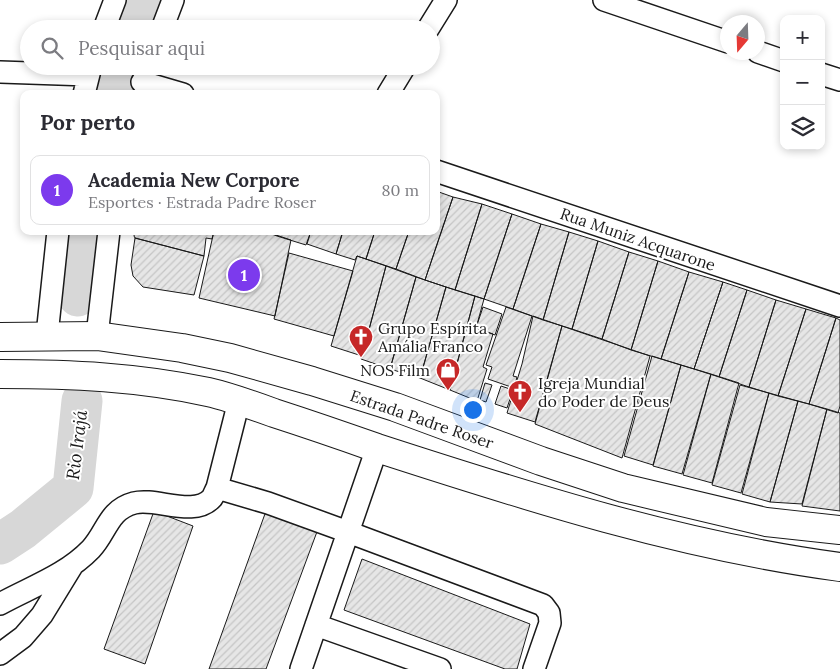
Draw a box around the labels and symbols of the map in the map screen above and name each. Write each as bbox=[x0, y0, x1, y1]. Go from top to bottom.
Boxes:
north arrow bbox=[720, 15, 765, 60]
street label: Rua Muniz Acquarone bbox=[558, 203, 719, 275]
pin: 1 bbox=[228, 256, 260, 294]
place label: Grupo Espírita Amália Franco bbox=[377, 318, 487, 356]
church icon: Grupo Espírita Amália Franco bbox=[348, 324, 374, 358]
shop icon: NOS Film bbox=[435, 357, 461, 391]
place label: NOS Film bbox=[360, 360, 430, 380]
place label: Igreja Mundial do Poder de Deus bbox=[538, 373, 669, 411]
church icon: Igreja Mundial do Poder de Deus bbox=[507, 379, 533, 413]
street label: Estrada Padre Roser bbox=[348, 385, 496, 453]
your location bbox=[460, 397, 486, 423]
water label: Rio Irajá bbox=[61, 409, 92, 481]

